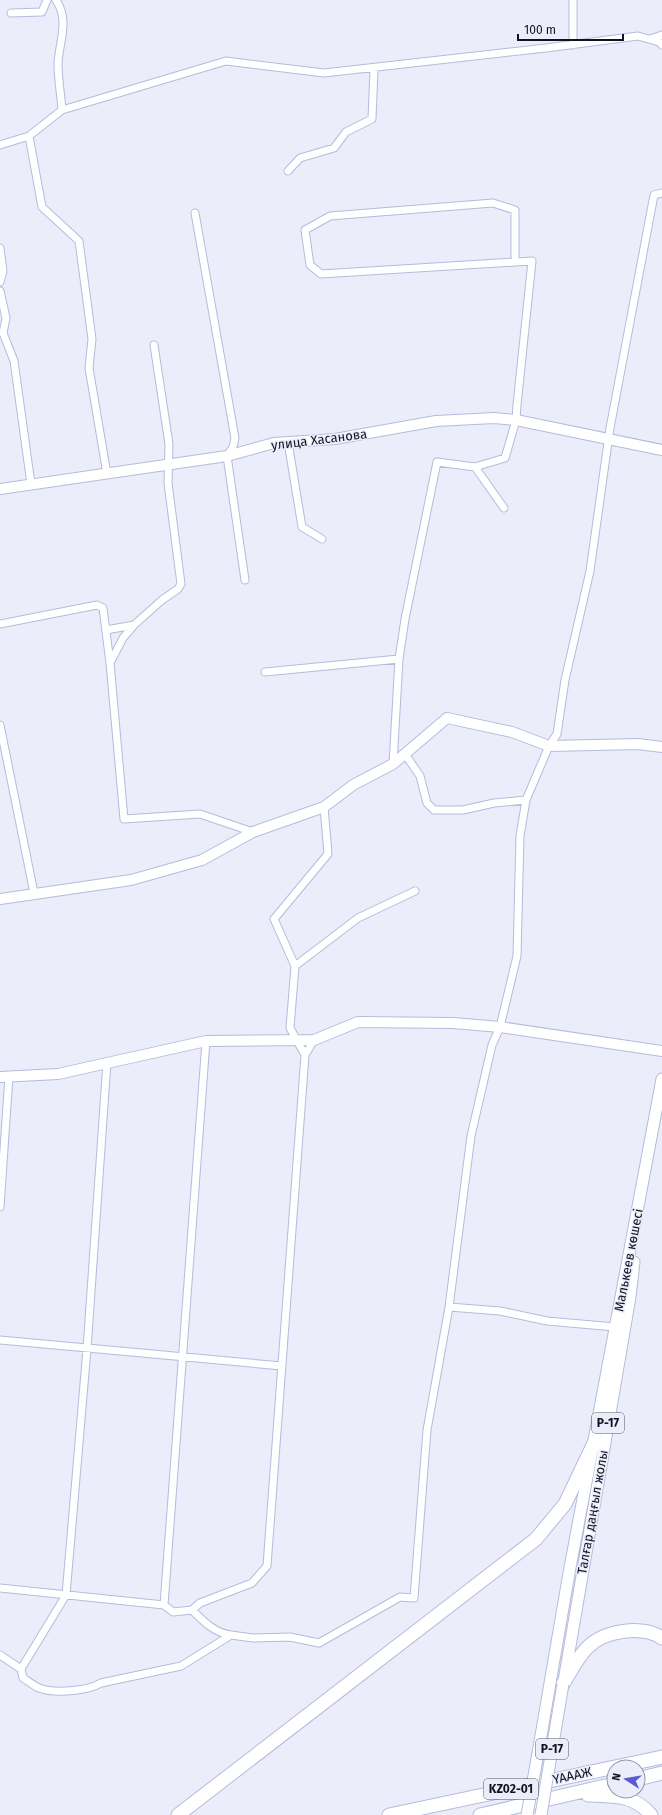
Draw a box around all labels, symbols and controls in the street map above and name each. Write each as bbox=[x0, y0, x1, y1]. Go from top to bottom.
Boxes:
scale bar bbox=[518, 16, 623, 42]
text: 100 m bbox=[524, 23, 556, 37]
street label: улица Хасанова bbox=[270, 426, 368, 453]
street label: Малькеев көшесі bbox=[611, 1207, 646, 1313]
road number: P-17 bbox=[592, 1413, 624, 1433]
street label: Талғар даңғыл жолы bbox=[574, 1449, 611, 1575]
road number: P-17 bbox=[536, 1739, 568, 1759]
north arrow bbox=[606, 1759, 646, 1799]
street label: ҮАААЖ bbox=[551, 1764, 593, 1787]
text: N bbox=[610, 1772, 624, 1782]
road number: KZ02-01 bbox=[484, 1779, 538, 1799]

